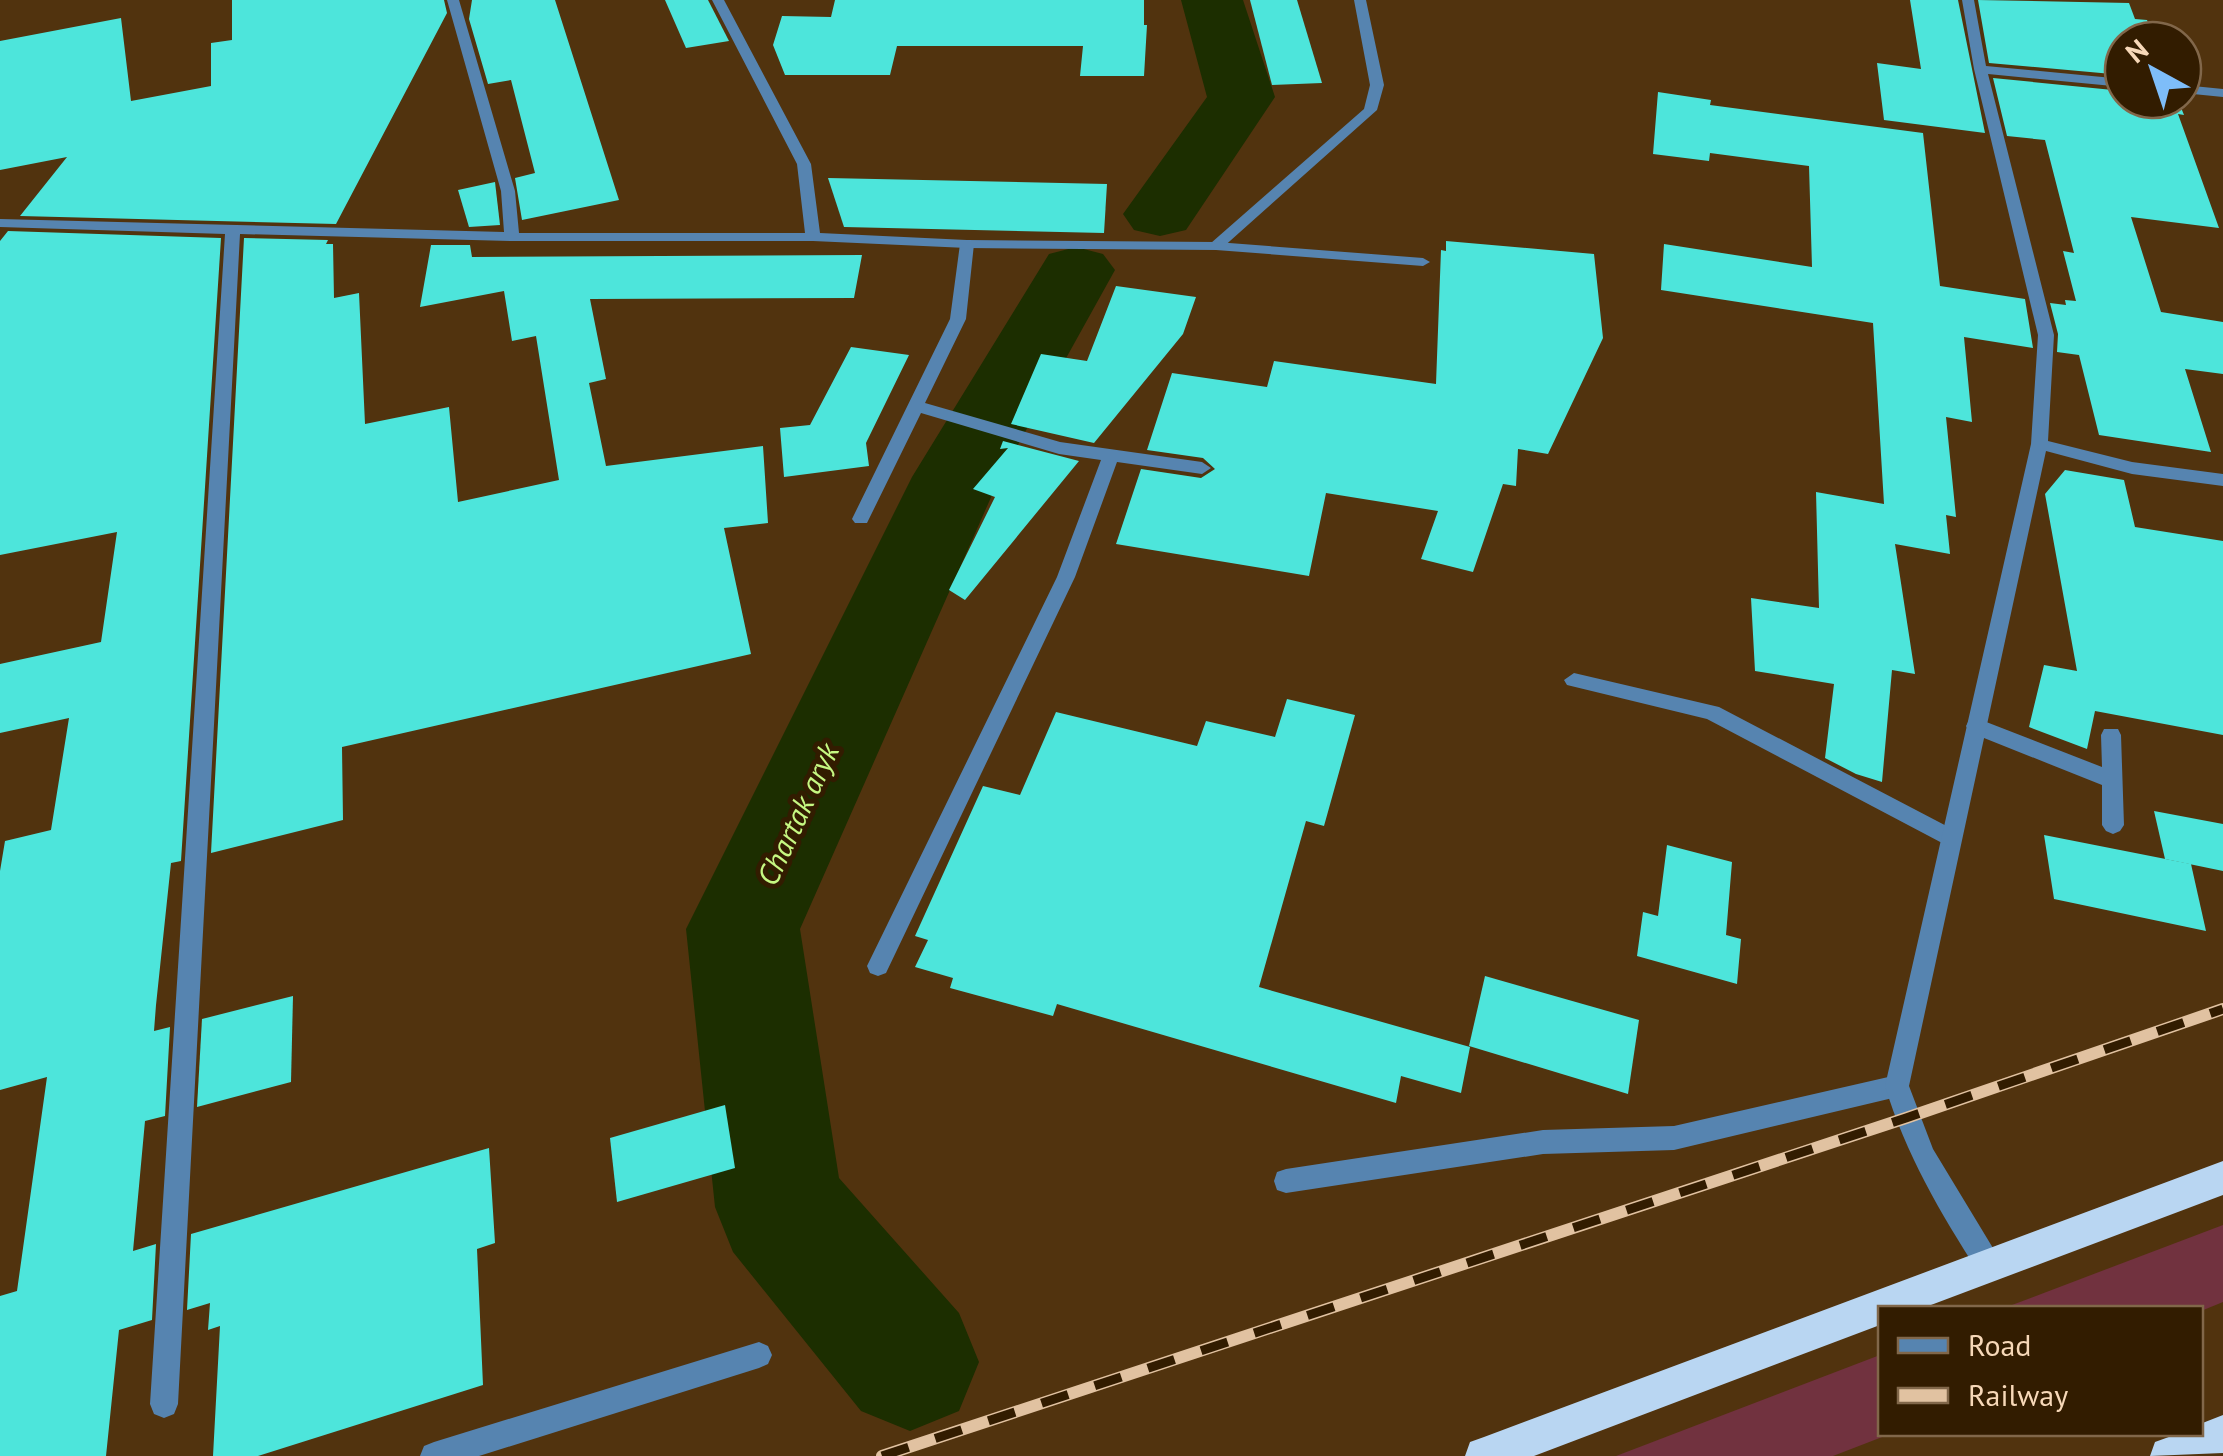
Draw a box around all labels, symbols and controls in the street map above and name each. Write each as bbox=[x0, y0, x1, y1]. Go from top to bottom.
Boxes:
north arrow bbox=[2103, 20, 2203, 120]
text: N bbox=[2118, 30, 2156, 71]
water label: Chartak aryk bbox=[747, 735, 848, 891]
legend bbox=[1878, 1306, 2203, 1436]
text: Road bbox=[1968, 1325, 2032, 1364]
text: Railway bbox=[1968, 1375, 2068, 1414]

